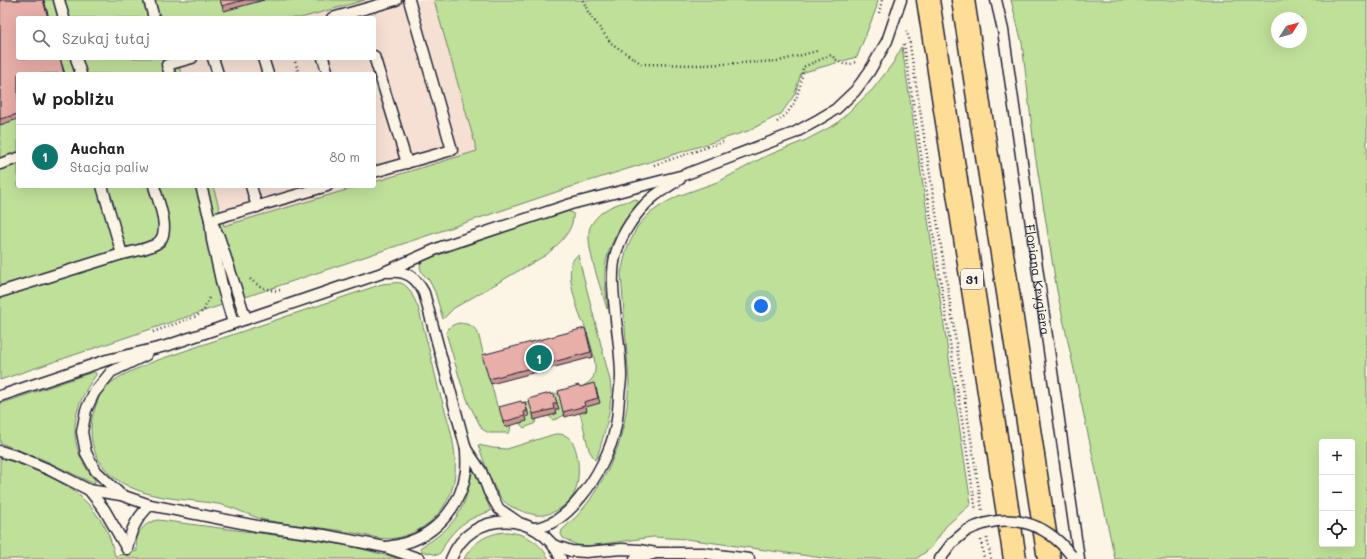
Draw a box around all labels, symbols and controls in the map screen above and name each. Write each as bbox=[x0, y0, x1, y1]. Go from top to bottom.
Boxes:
north arrow bbox=[1271, 12, 1307, 48]
search box bbox=[16, 16, 376, 60]
icon: search bbox=[30, 27, 52, 49]
text: Szukaj tutaj bbox=[62, 28, 150, 48]
text: W pobliżu bbox=[32, 87, 114, 109]
text: Auchan bbox=[70, 138, 125, 158]
text: 1 bbox=[42, 148, 48, 165]
text: 80 m bbox=[330, 148, 360, 165]
text: Stacja paliw bbox=[70, 158, 149, 175]
street label: Floriana Krygiera bbox=[1022, 223, 1055, 336]
road number: 31 bbox=[961, 269, 983, 289]
your location bbox=[751, 296, 771, 316]
pin: 1 bbox=[526, 343, 552, 373]
map controls bbox=[1319, 439, 1355, 547]
button: + bbox=[1319, 439, 1355, 475]
button: − bbox=[1319, 475, 1355, 511]
button: locate bbox=[1319, 511, 1355, 547]

